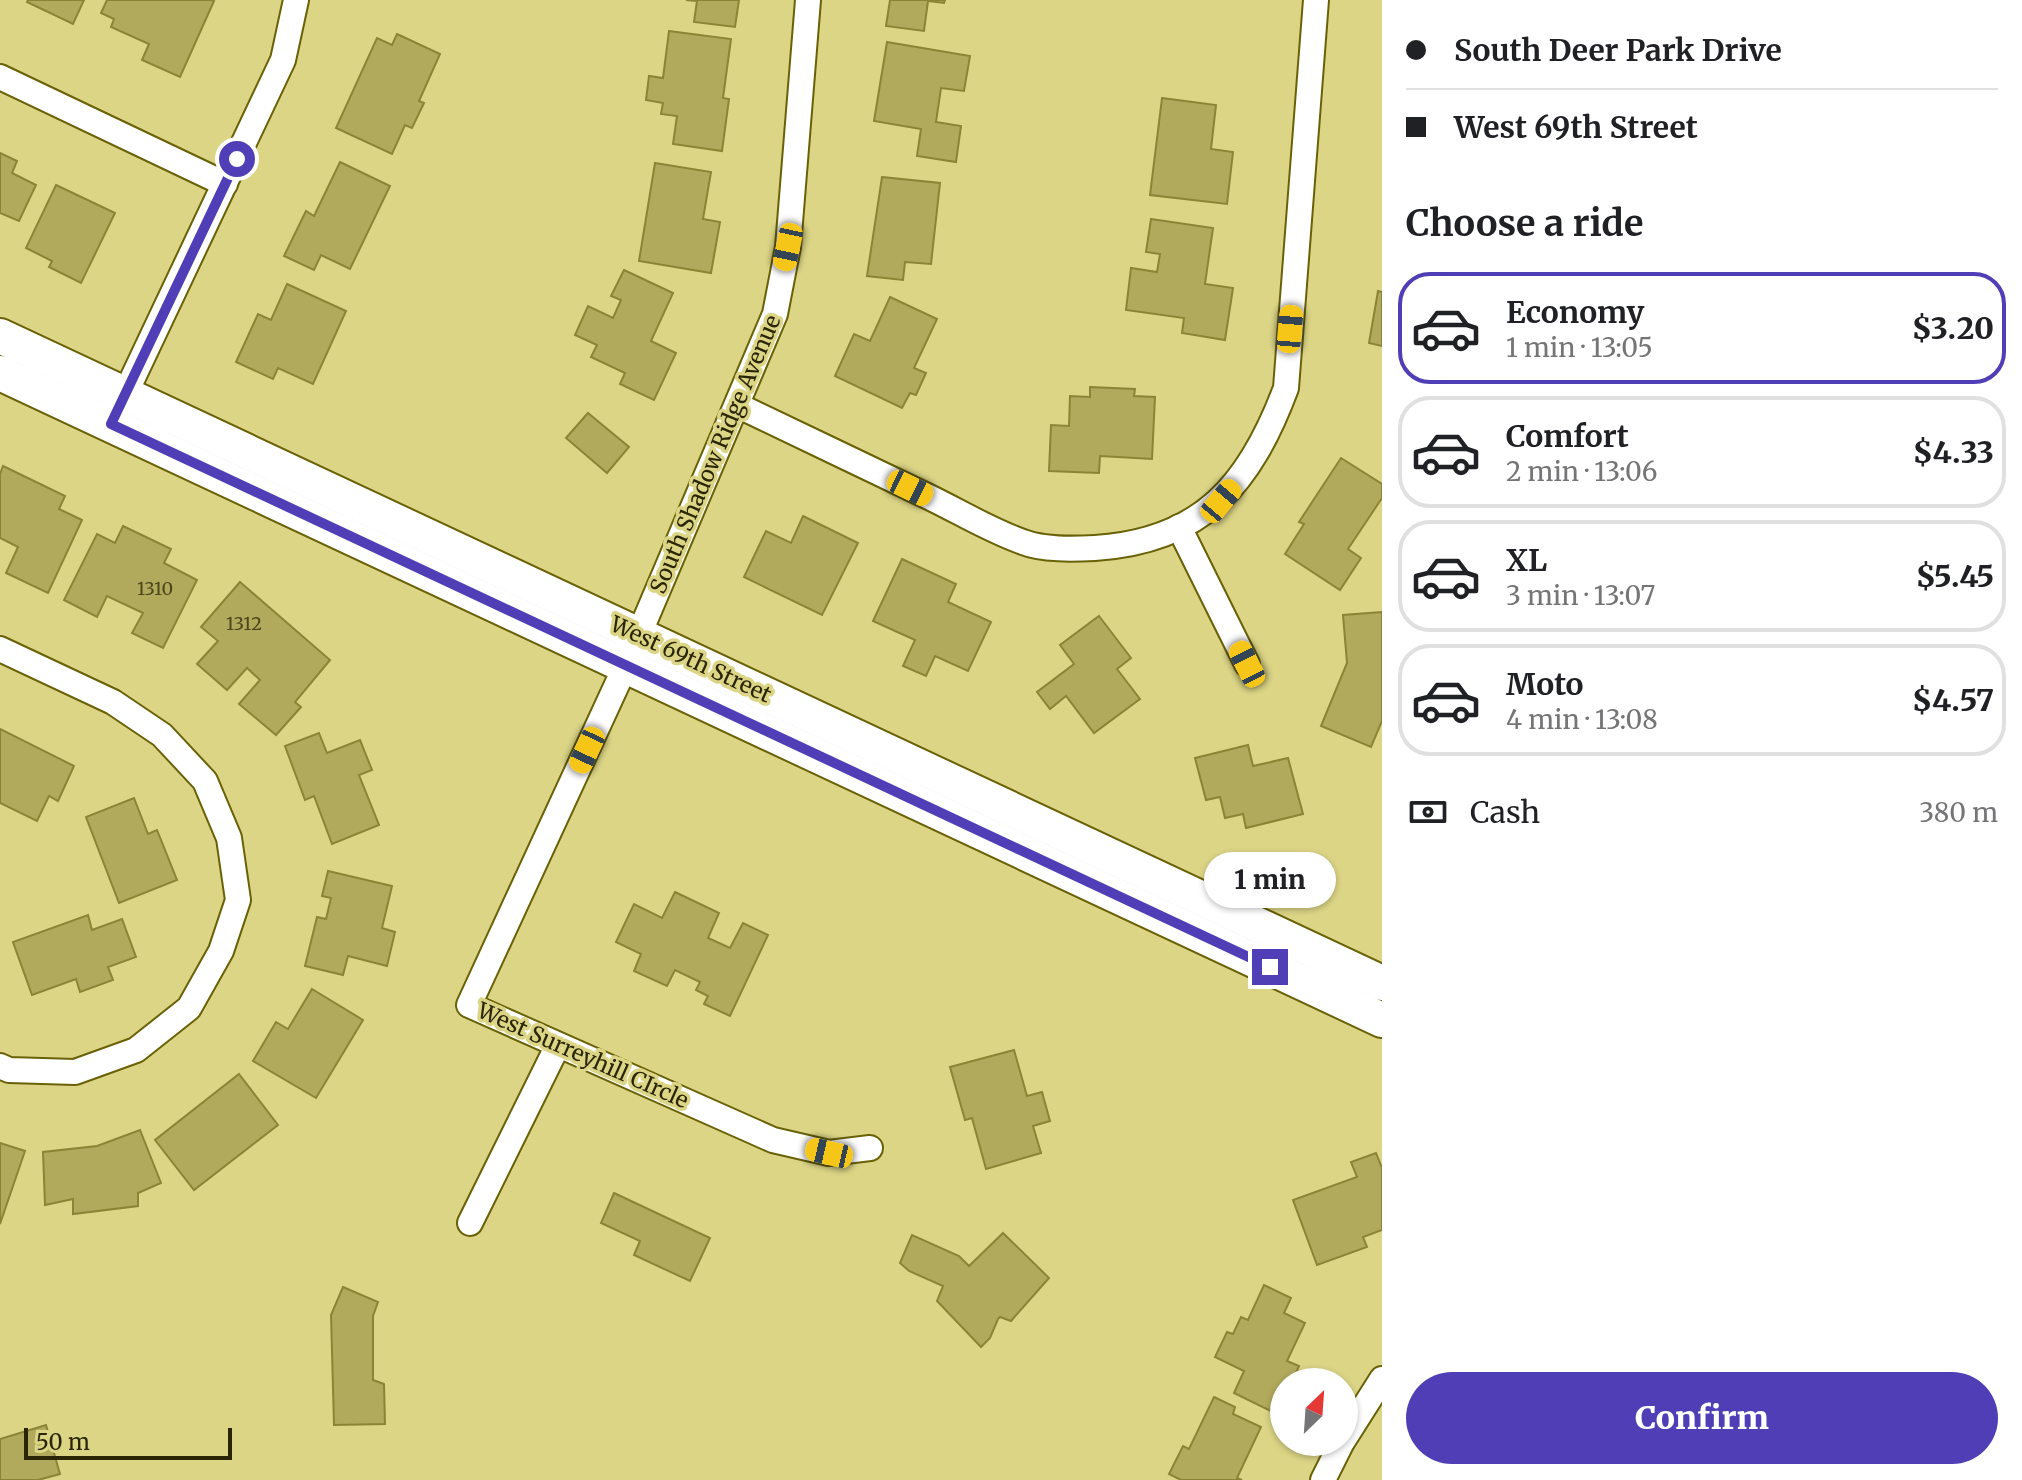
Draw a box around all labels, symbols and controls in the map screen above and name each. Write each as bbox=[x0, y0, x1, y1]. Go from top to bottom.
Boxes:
text: South Deer Park Drive bbox=[1454, 31, 1782, 69]
text: West 69th Street bbox=[1454, 108, 1698, 146]
route start bbox=[219, 141, 255, 177]
text: Choose a ride bbox=[1406, 201, 1643, 246]
car bbox=[771, 221, 805, 273]
icon: car bbox=[1410, 292, 1482, 364]
text: Economy bbox=[1506, 293, 1644, 331]
car bbox=[1276, 304, 1304, 354]
text: $3.20 bbox=[1912, 309, 1994, 347]
street label: South Shadow Ridge Avenue bbox=[644, 311, 786, 597]
text: 1 min · 13:05 bbox=[1506, 331, 1653, 364]
icon: car bbox=[1410, 416, 1482, 488]
text: Comfort bbox=[1506, 417, 1629, 455]
text: $4.33 bbox=[1913, 433, 1994, 471]
text: 2 min · 13:06 bbox=[1506, 455, 1657, 488]
car bbox=[883, 467, 937, 509]
car bbox=[1196, 475, 1246, 527]
icon: car bbox=[1410, 540, 1482, 612]
text: XL bbox=[1506, 541, 1547, 579]
text: $5.45 bbox=[1916, 557, 1994, 595]
house number: 1310 bbox=[137, 577, 173, 600]
text: 3 min · 13:07 bbox=[1506, 579, 1655, 612]
street label: West 69th Street bbox=[605, 609, 776, 709]
house number: 1312 bbox=[226, 612, 262, 635]
car bbox=[1225, 637, 1269, 691]
icon: car bbox=[1410, 664, 1482, 736]
text: Moto bbox=[1506, 665, 1584, 703]
text: $4.57 bbox=[1912, 681, 1994, 719]
text: 4 min · 13:08 bbox=[1506, 703, 1658, 736]
car bbox=[566, 723, 608, 777]
icon: cash bbox=[1406, 790, 1450, 834]
text: Cash bbox=[1470, 793, 1540, 831]
text: 380 m bbox=[1919, 796, 1998, 829]
callout: 1 min bbox=[1204, 851, 1336, 907]
text: 1 min bbox=[1234, 863, 1306, 896]
route end bbox=[1252, 949, 1288, 985]
street label: West Surreyhill CIrcle bbox=[472, 995, 693, 1114]
car bbox=[803, 1136, 855, 1170]
north arrow bbox=[1270, 1368, 1358, 1456]
map controls bbox=[1270, 1368, 1358, 1456]
button: Confirm bbox=[1406, 1372, 1998, 1464]
scale bar bbox=[24, 1424, 232, 1460]
text: 50 m bbox=[36, 1428, 90, 1456]

